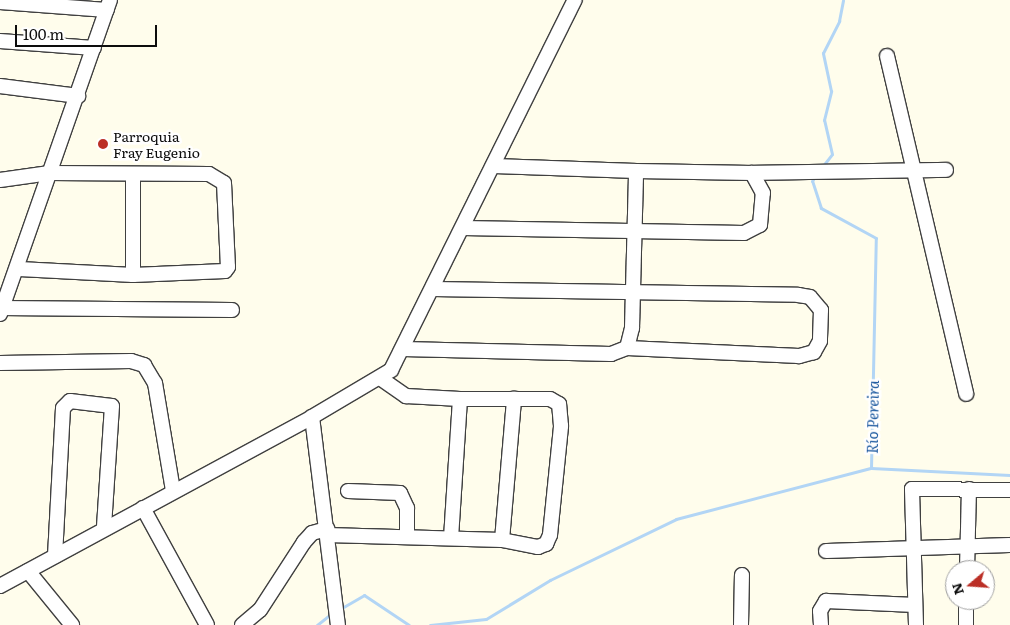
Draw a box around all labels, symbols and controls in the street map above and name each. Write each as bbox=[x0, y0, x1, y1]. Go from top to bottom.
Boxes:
scale bar bbox=[18, 15, 160, 47]
text: 100 m bbox=[23, 22, 64, 45]
place label: Parroquia Fray Eugenio bbox=[113, 128, 200, 160]
marker: Parroquia Fray Eugenio bbox=[97, 138, 109, 150]
water label: Río Pereira bbox=[862, 380, 882, 454]
north arrow bbox=[945, 560, 995, 610]
text: N bbox=[945, 581, 968, 598]

